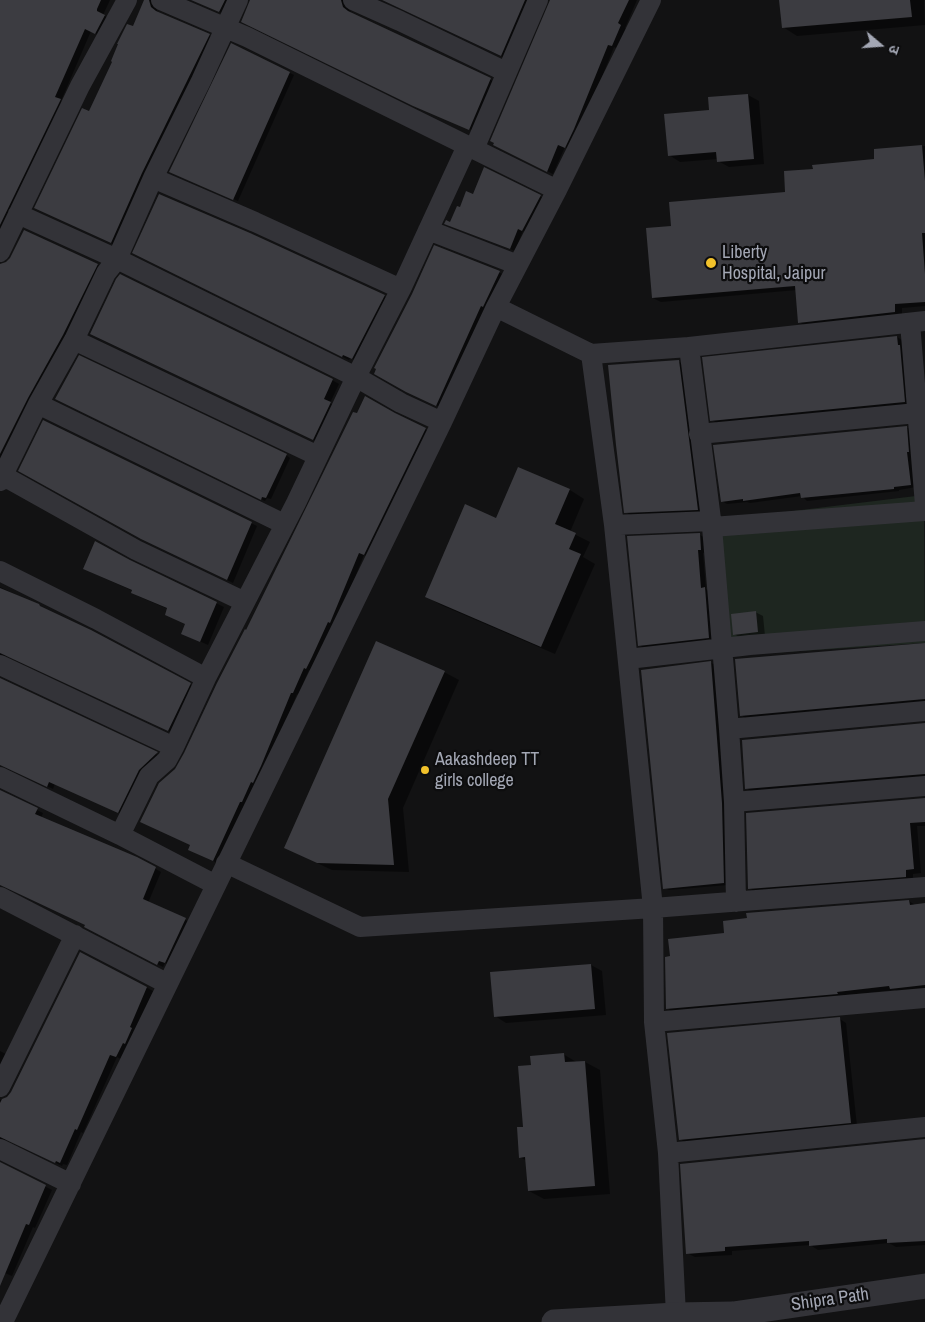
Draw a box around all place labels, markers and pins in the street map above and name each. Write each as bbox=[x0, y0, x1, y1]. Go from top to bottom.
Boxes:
place label: Liberty Hospital, Jaipur bbox=[722, 242, 825, 284]
marker: Liberty Hospital, Jaipur bbox=[704, 256, 718, 270]
place label: Aakashdeep TT girls college bbox=[435, 749, 539, 792]
marker: Aakashdeep TT girls college bbox=[419, 764, 431, 776]

